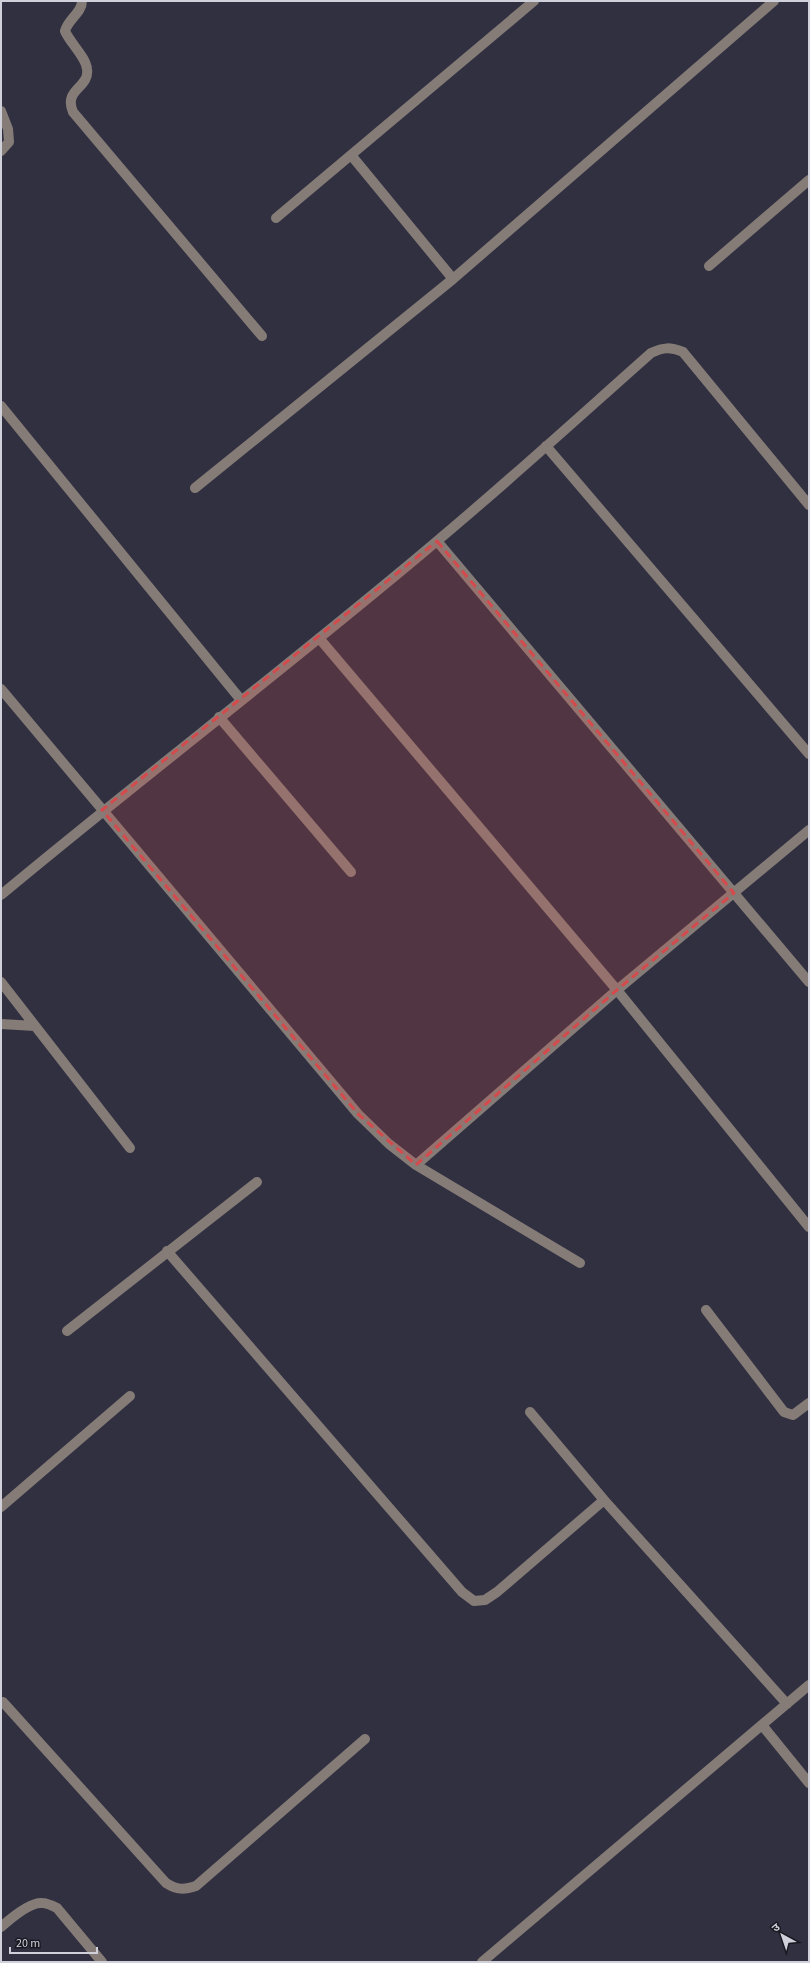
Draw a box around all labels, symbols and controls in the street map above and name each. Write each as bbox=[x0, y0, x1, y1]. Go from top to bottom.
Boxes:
north arrow bbox=[762, 1915, 802, 1955]
text: उ bbox=[769, 1920, 784, 1936]
scale bar bbox=[10, 1929, 97, 1955]
text: 20 m bbox=[16, 1935, 40, 1952]

